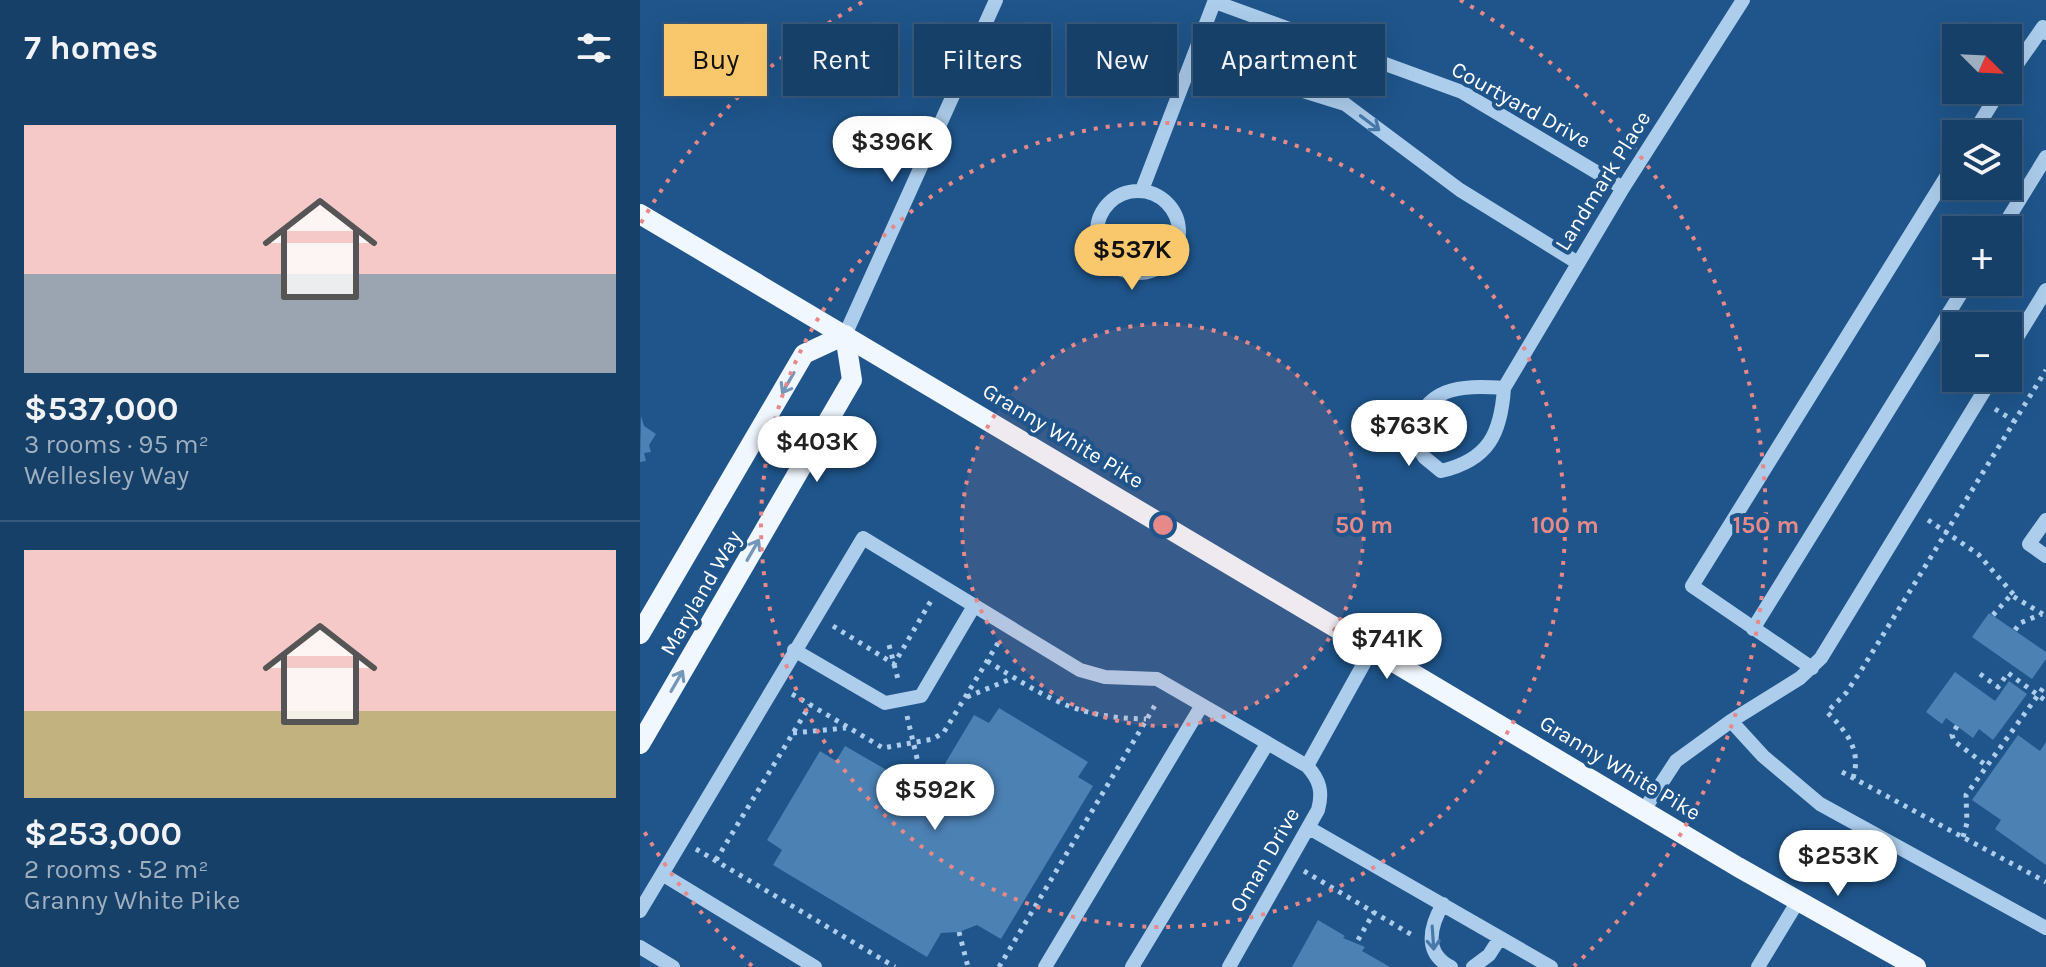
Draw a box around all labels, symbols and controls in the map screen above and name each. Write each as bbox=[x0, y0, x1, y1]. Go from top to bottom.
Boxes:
chip: Buy bbox=[664, 24, 767, 96]
chip: Rent bbox=[783, 24, 898, 96]
chip: Filters bbox=[914, 24, 1051, 96]
chip: New bbox=[1067, 24, 1177, 96]
chip: Apartment bbox=[1193, 24, 1385, 96]
north arrow bbox=[1942, 24, 2022, 104]
map controls bbox=[1942, 24, 2022, 392]
icon: filters bbox=[572, 26, 616, 70]
text: 7 homes bbox=[24, 28, 158, 68]
street label: Courtyard Drive bbox=[1447, 56, 1595, 154]
street label: Landmark Place bbox=[1550, 106, 1656, 256]
one-way arrow bbox=[1359, 114, 1380, 131]
pin: $396K bbox=[836, 116, 948, 184]
button: layers bbox=[1942, 120, 2022, 200]
text: $396K bbox=[851, 126, 933, 157]
icon: home bbox=[248, 177, 392, 321]
button: + bbox=[1942, 216, 2022, 296]
pin: $537K bbox=[1076, 224, 1188, 292]
text: $537K bbox=[1092, 234, 1172, 265]
button: − bbox=[1942, 312, 2022, 392]
one-way arrow bbox=[780, 371, 796, 394]
street label: Granny White Pike bbox=[978, 378, 1148, 494]
text: $537,000 bbox=[24, 389, 178, 429]
pin: $763K bbox=[1353, 400, 1465, 468]
text: $763K bbox=[1369, 410, 1449, 441]
pin: $403K bbox=[761, 416, 873, 484]
text: $403K bbox=[775, 426, 859, 457]
text: 3 rooms · 95 m² bbox=[24, 429, 209, 460]
text: Wellesley Way bbox=[24, 460, 189, 491]
centre of rings bbox=[1149, 511, 1177, 539]
text: 50 m bbox=[1335, 511, 1393, 539]
text: 100 m bbox=[1531, 511, 1599, 539]
text: 150 m bbox=[1733, 511, 1799, 539]
street label: Maryland Way bbox=[655, 526, 747, 660]
one-way arrow bbox=[745, 539, 761, 562]
icon: home bbox=[248, 602, 392, 746]
pin: $741K bbox=[1331, 613, 1443, 681]
text: $741K bbox=[1351, 623, 1423, 654]
one-way arrow bbox=[669, 670, 685, 693]
street label: Granny White Pike bbox=[1535, 710, 1705, 826]
pin: $592K bbox=[879, 764, 991, 832]
text: $592K bbox=[894, 774, 976, 805]
street label: Oman Drive bbox=[1225, 803, 1305, 917]
text: $253,000 bbox=[24, 814, 182, 854]
pin: $253K bbox=[1782, 830, 1894, 898]
text: $253K bbox=[1797, 840, 1879, 871]
text: 2 rooms · 52 m² bbox=[24, 854, 209, 885]
text: Granny White Pike bbox=[24, 885, 240, 916]
one-way arrow bbox=[1426, 924, 1441, 951]

